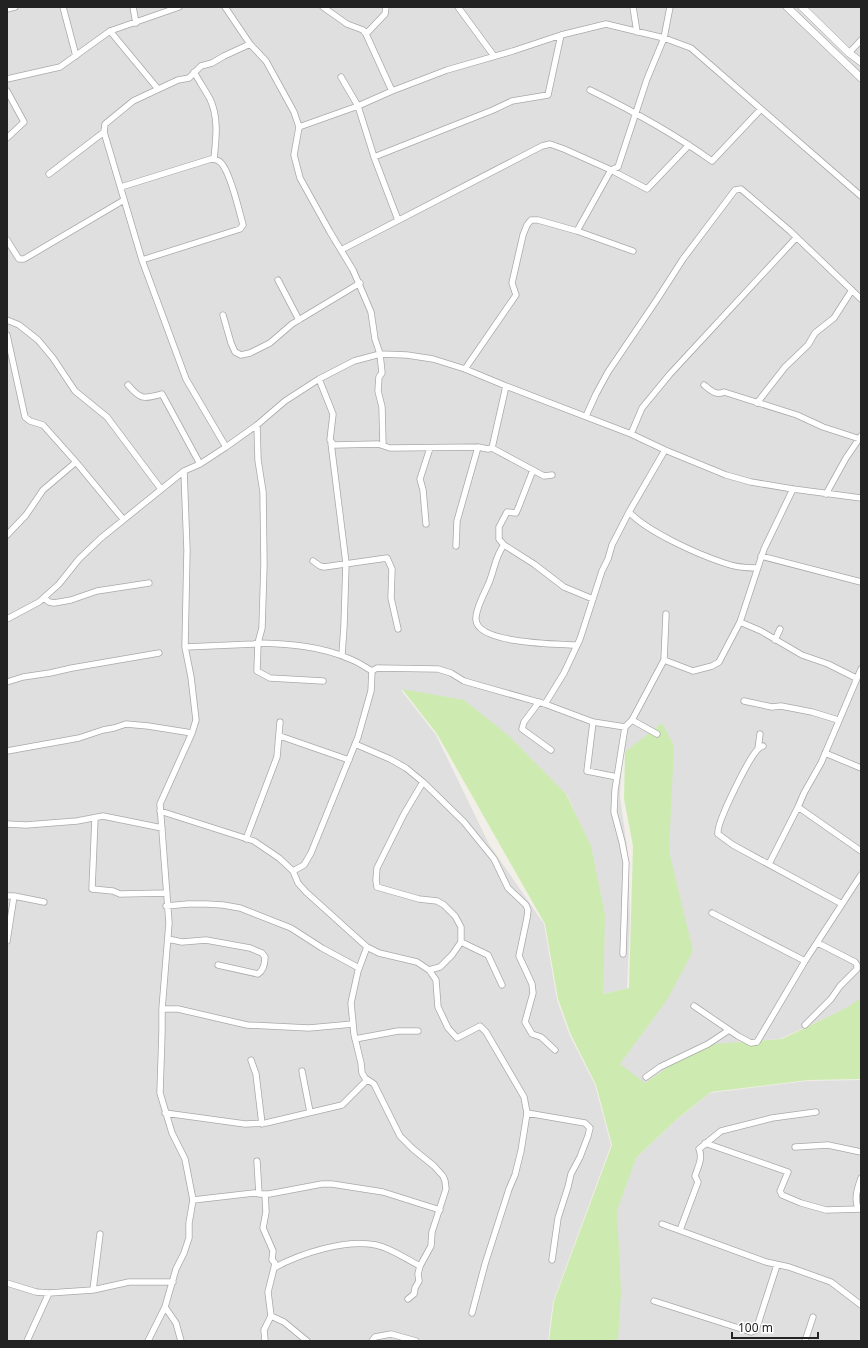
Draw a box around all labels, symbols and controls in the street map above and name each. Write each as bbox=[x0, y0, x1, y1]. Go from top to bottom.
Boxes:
scale bar bbox=[732, 1314, 818, 1340]
text: 100 m bbox=[738, 1319, 773, 1336]

